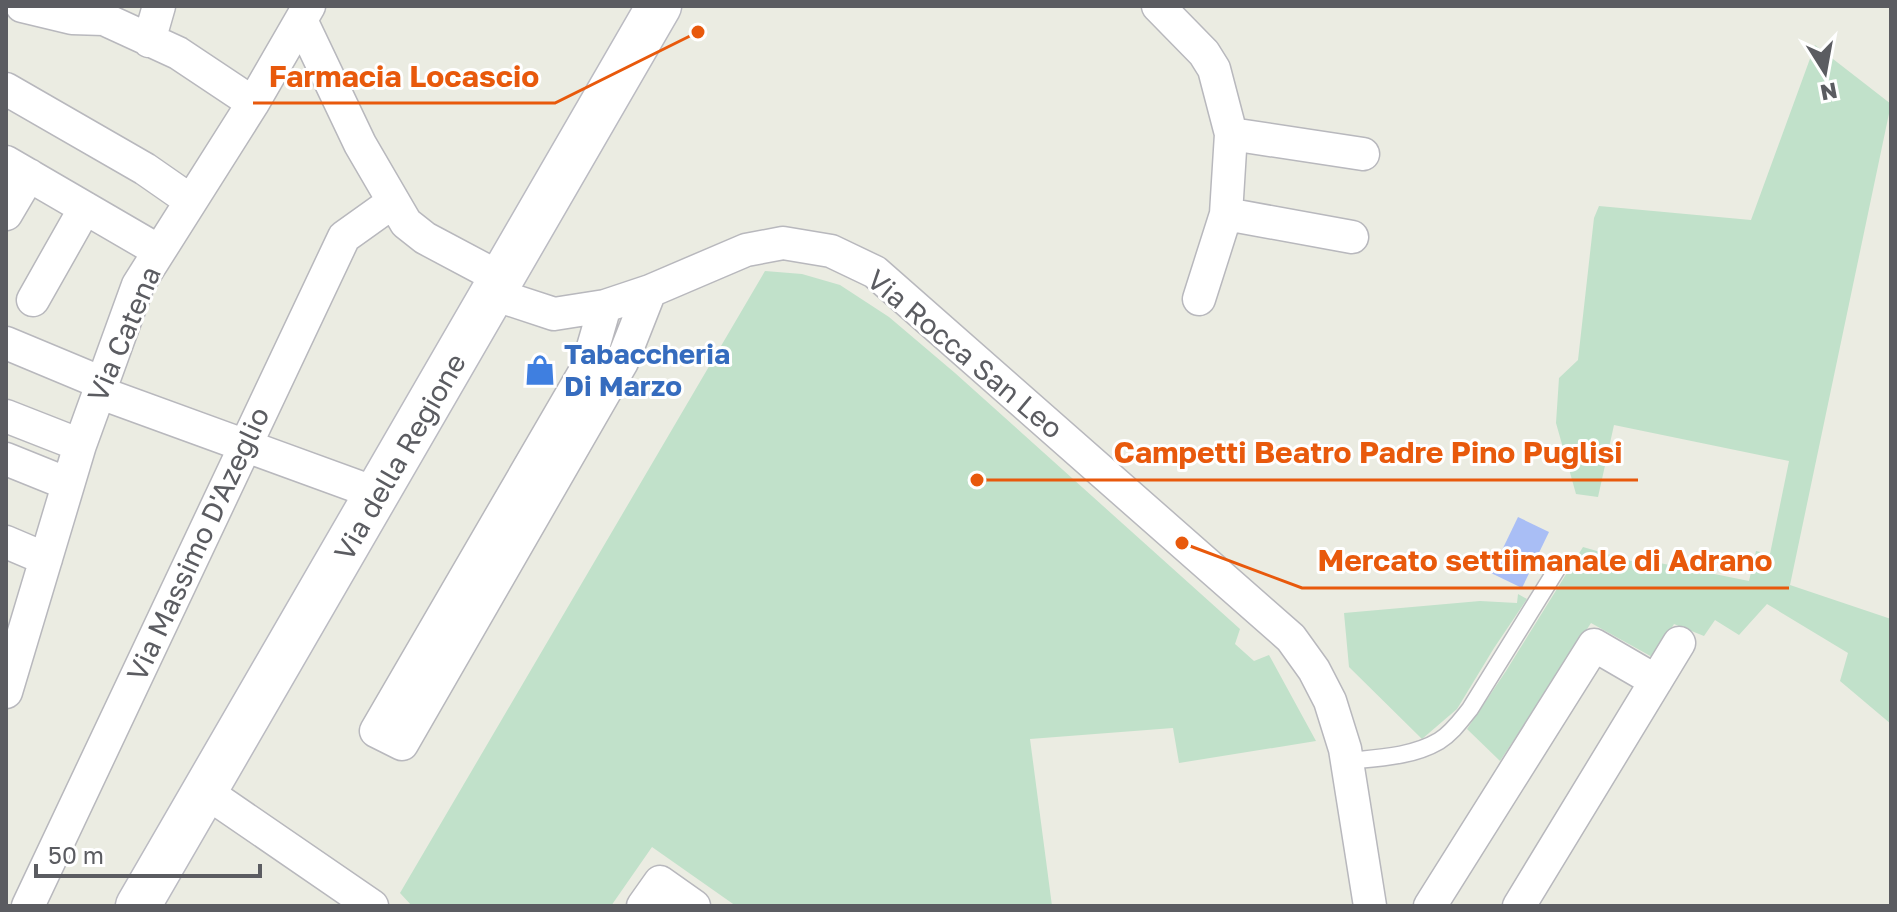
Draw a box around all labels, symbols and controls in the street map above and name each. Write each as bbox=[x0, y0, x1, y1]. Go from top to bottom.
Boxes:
north arrow bbox=[1785, 32, 1865, 112]
callout: Farmacia Locascio bbox=[253, 49, 555, 103]
text: Farmacia Locascio bbox=[269, 58, 539, 94]
text: N bbox=[1818, 77, 1840, 107]
street label: Via Catena bbox=[80, 261, 167, 407]
street label: Via Rocca San Leo bbox=[861, 262, 1070, 445]
place label: Tabaccheria Di Marzo bbox=[564, 337, 730, 402]
street label: Via della Regione bbox=[327, 347, 472, 566]
shop icon: Tabaccheria Di Marzo bbox=[523, 353, 557, 387]
street label: Via Massimo D'Azeglio bbox=[120, 402, 276, 686]
callout: Campetti Beatro Padre Pino Puglisi bbox=[1097, 426, 1638, 480]
text: Campetti Beatro Padre Pino Puglisi bbox=[1113, 434, 1623, 470]
callout: Mercato settiimanale di Adrano bbox=[1302, 534, 1789, 588]
text: Mercato settiimanale di Adrano bbox=[1317, 542, 1773, 578]
scale bar bbox=[36, 828, 260, 878]
text: 50 m bbox=[48, 840, 104, 869]

